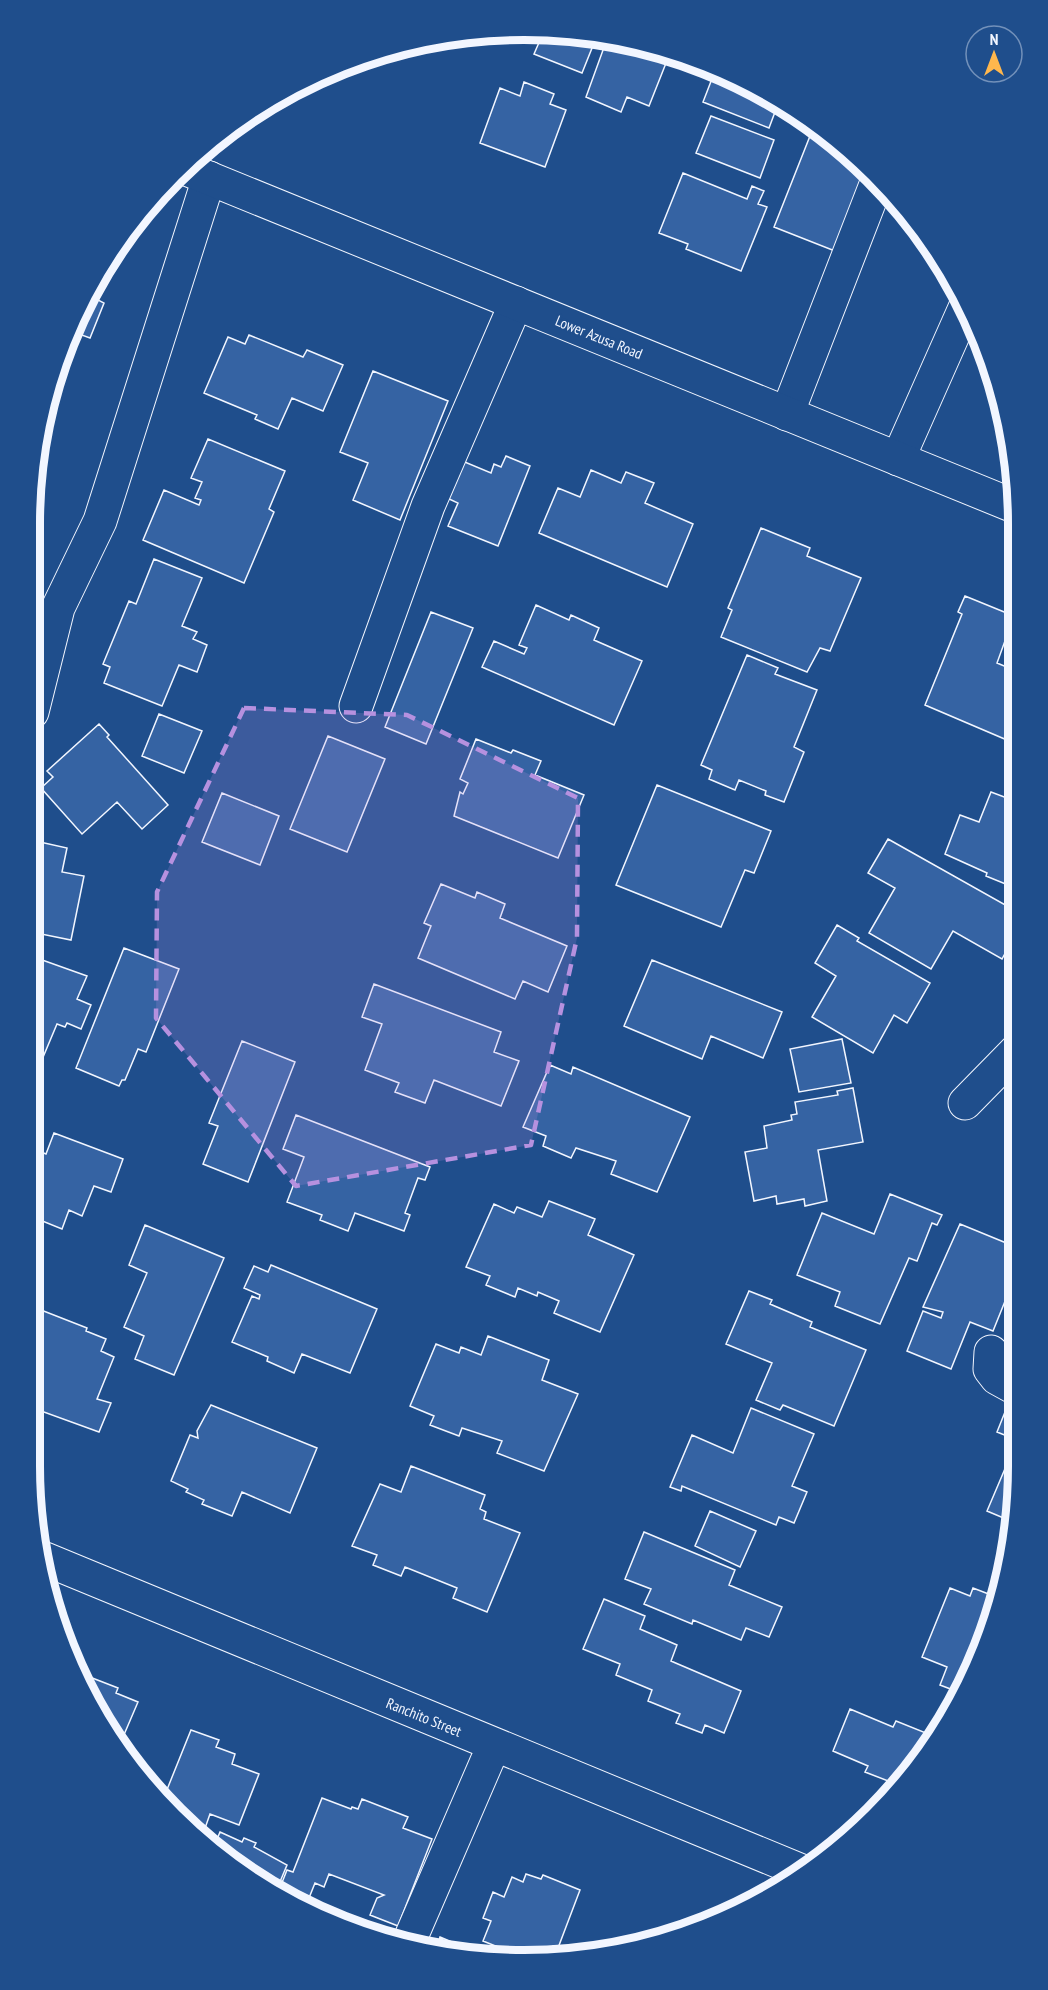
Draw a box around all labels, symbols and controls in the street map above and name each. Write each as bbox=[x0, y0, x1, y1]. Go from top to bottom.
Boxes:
north arrow bbox=[964, 24, 1024, 84]
text: N bbox=[990, 29, 998, 49]
street label: Lower Azusa Road bbox=[553, 311, 645, 363]
street label: Ranchito Street bbox=[383, 1693, 465, 1741]

